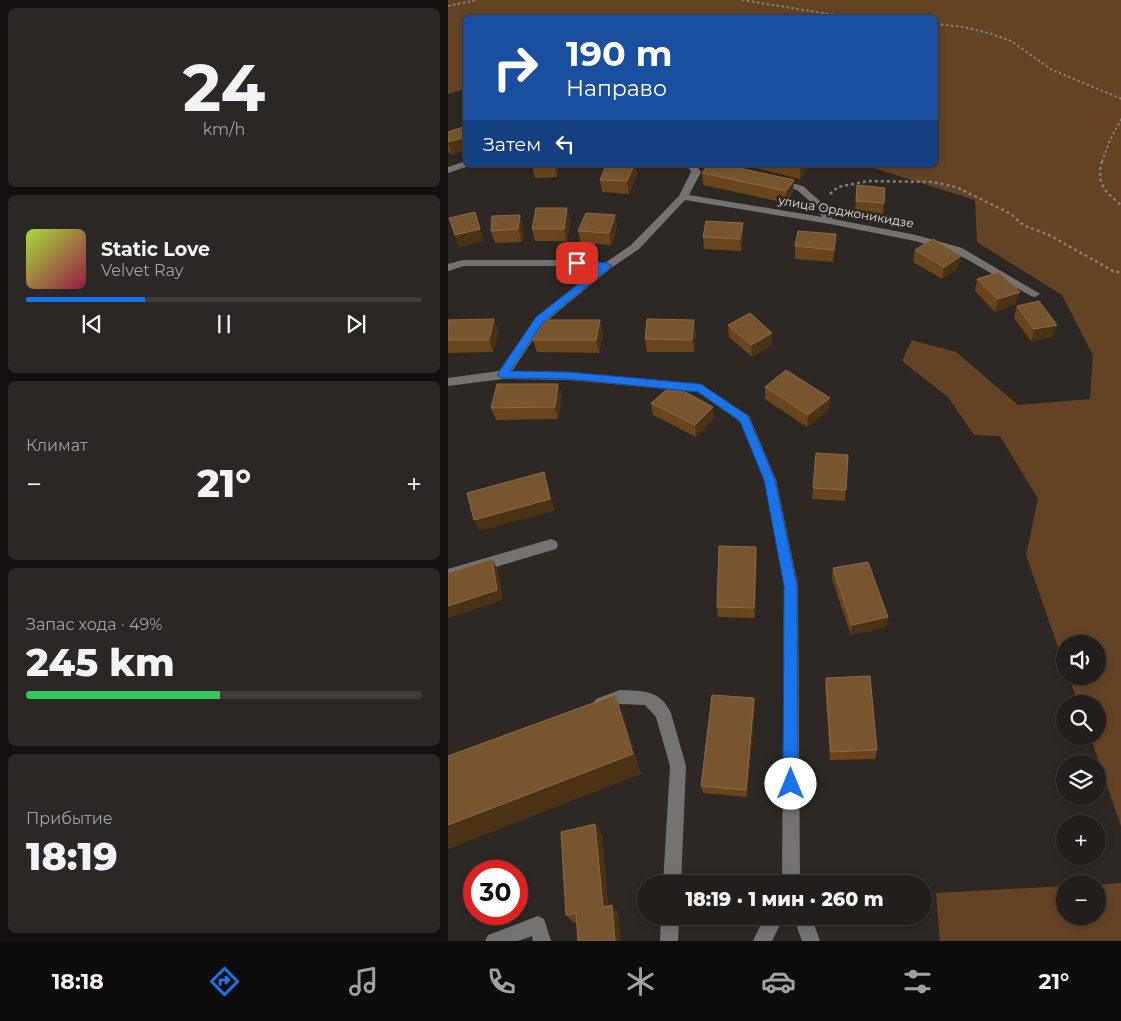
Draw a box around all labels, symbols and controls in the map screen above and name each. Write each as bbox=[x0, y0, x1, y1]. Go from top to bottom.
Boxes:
text: 190 m bbox=[566, 32, 672, 75]
icon: right bbox=[483, 35, 548, 100]
text: 24 bbox=[183, 48, 265, 127]
text: Направо bbox=[566, 75, 667, 102]
text: km/h bbox=[203, 120, 245, 139]
icon: left bbox=[551, 130, 579, 158]
text: Затем bbox=[483, 133, 541, 156]
street label: улица Орджоникидзе bbox=[776, 192, 915, 231]
text: Static Love bbox=[101, 238, 210, 261]
pin bbox=[556, 242, 598, 284]
icon: arrive bbox=[563, 249, 591, 277]
text: Velvet Ray bbox=[101, 261, 183, 280]
icon: previous bbox=[78, 310, 106, 338]
icon: pause bbox=[210, 310, 238, 338]
icon: next bbox=[342, 310, 370, 338]
text: Климат bbox=[26, 436, 88, 455]
text: 21° bbox=[197, 460, 251, 507]
text: − bbox=[26, 467, 42, 501]
text: + bbox=[406, 467, 422, 501]
text: Запас хода · 49% bbox=[26, 615, 162, 634]
map controls bbox=[1056, 635, 1106, 925]
button: sound bbox=[1056, 635, 1106, 685]
text: 245 km bbox=[26, 639, 175, 686]
button: search bbox=[1056, 695, 1106, 745]
button: layers bbox=[1056, 755, 1106, 805]
position arrow bbox=[764, 757, 816, 809]
text: Прибытие bbox=[26, 809, 113, 828]
button: + bbox=[1056, 815, 1106, 865]
text: 18:19 bbox=[26, 833, 118, 880]
speed limit sign: 30 bbox=[463, 860, 528, 925]
button: − bbox=[1056, 875, 1106, 925]
text: 18:19 · 1 мин · 260 m bbox=[685, 888, 884, 911]
icon: directions bbox=[207, 964, 242, 999]
icon: music bbox=[346, 964, 381, 999]
icon: phone bbox=[484, 964, 519, 999]
icon: climate bbox=[623, 964, 658, 999]
icon: car bbox=[761, 964, 796, 999]
icon: filters bbox=[900, 964, 935, 999]
text: 18:18 bbox=[52, 968, 104, 995]
text: 21° bbox=[1038, 968, 1069, 995]

